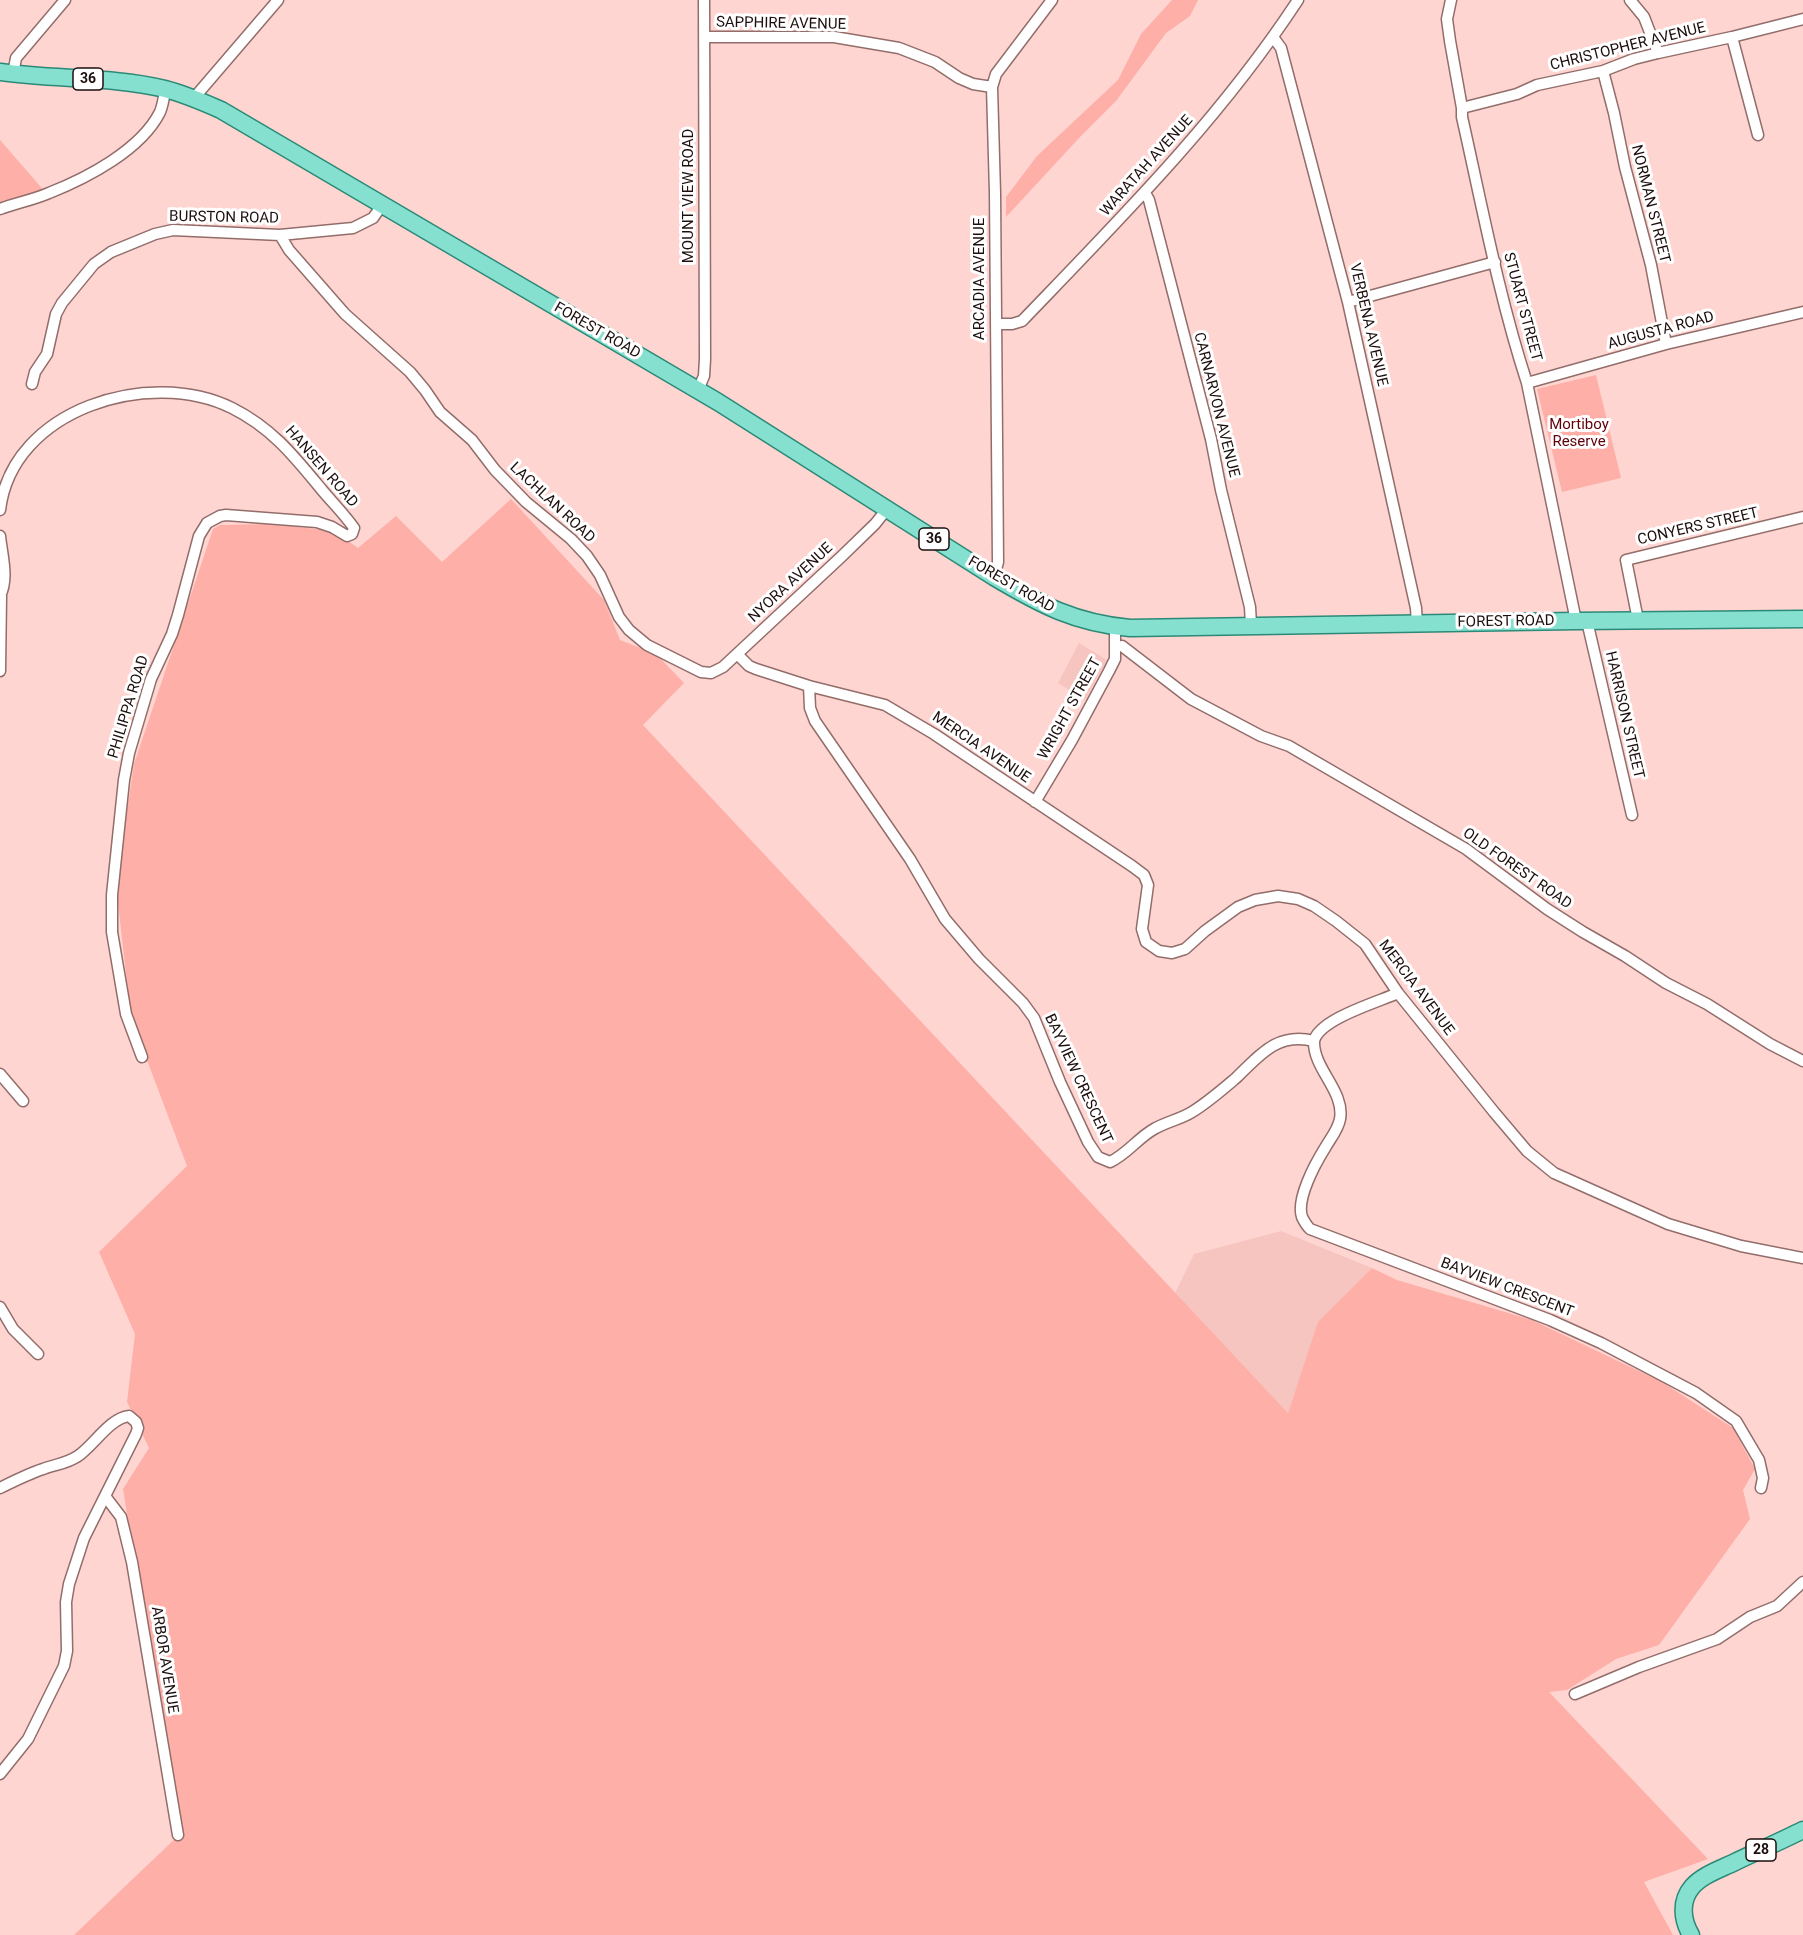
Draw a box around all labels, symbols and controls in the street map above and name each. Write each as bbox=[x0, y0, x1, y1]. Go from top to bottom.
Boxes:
street label: SAPPHIRE AVENUE bbox=[716, 14, 846, 34]
street label: CHRISTOPHER AVENUE bbox=[1548, 19, 1708, 75]
road number: 36 bbox=[73, 68, 103, 90]
street label: WARATAH AVENUE bbox=[1097, 112, 1197, 220]
street label: MOUNT VIEW ROAD bbox=[680, 129, 698, 263]
street label: NORMAN STREET bbox=[1627, 143, 1673, 265]
street label: BURSTON ROAD bbox=[169, 208, 279, 228]
street label: ARCADIA AVENUE bbox=[971, 218, 989, 340]
street label: STUART STREET bbox=[1499, 251, 1545, 363]
street label: VERBENA AVENUE bbox=[1345, 262, 1391, 388]
street label: FOREST ROAD bbox=[551, 299, 643, 363]
street label: AUGUSTA ROAD bbox=[1606, 308, 1716, 354]
street label: CARNARVON AVENUE bbox=[1189, 331, 1243, 479]
park label: Mortiboy Reserve bbox=[1549, 416, 1609, 451]
street label: HANSEN ROAD bbox=[281, 423, 361, 511]
street label: LACHLAN ROAD bbox=[506, 459, 598, 547]
street label: CONYERS STREET bbox=[1636, 504, 1760, 550]
road number: 36 bbox=[919, 528, 949, 550]
street label: NYORA AVENUE bbox=[745, 539, 837, 627]
street label: FOREST ROAD bbox=[965, 553, 1057, 617]
street label: FOREST ROAD bbox=[1457, 612, 1555, 632]
street label: HARRISON STREET bbox=[1601, 650, 1647, 780]
street label: PHILIPPA ROAD bbox=[105, 653, 153, 761]
street label: WRIGHT STREET bbox=[1035, 655, 1105, 763]
street label: MERCIA AVENUE bbox=[928, 709, 1034, 787]
street label: OLD FOREST ROAD bbox=[1459, 825, 1575, 913]
street label: MERCIA AVENUE bbox=[1374, 937, 1458, 1039]
street label: BAYVIEW CRESCENT bbox=[1040, 1011, 1116, 1147]
street label: BAYVIEW CRESCENT bbox=[1438, 1254, 1576, 1322]
street label: ARBOR AVENUE bbox=[147, 1605, 181, 1715]
road number: 28 bbox=[1746, 1839, 1776, 1861]

